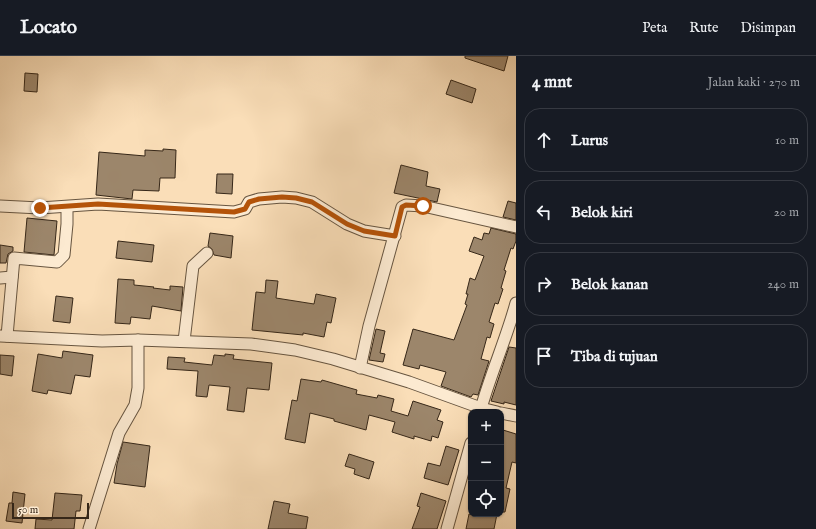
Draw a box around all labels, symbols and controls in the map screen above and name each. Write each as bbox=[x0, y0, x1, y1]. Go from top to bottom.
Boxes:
text: Locato bbox=[20, 16, 77, 40]
text: Peta bbox=[642, 19, 667, 37]
text: Rute bbox=[689, 19, 718, 37]
text: Disimpan bbox=[740, 19, 796, 37]
text: 4 mnt bbox=[532, 72, 572, 93]
text: Jalan kaki · 270 m bbox=[708, 74, 800, 91]
icon: ahead bbox=[533, 129, 555, 151]
text: Lurus bbox=[571, 131, 608, 150]
text: 10 m bbox=[775, 132, 799, 149]
route start bbox=[414, 197, 432, 215]
route end bbox=[31, 199, 49, 217]
icon: left bbox=[533, 201, 555, 223]
text: Belok kiri bbox=[571, 203, 633, 222]
text: 20 m bbox=[774, 204, 799, 221]
icon: right bbox=[533, 273, 555, 295]
text: Belok kanan bbox=[571, 275, 648, 294]
text: 240 m bbox=[767, 276, 799, 293]
icon: arrive bbox=[533, 345, 555, 367]
text: Tiba di tujuan bbox=[571, 347, 658, 366]
map controls bbox=[468, 409, 504, 517]
button: + bbox=[468, 409, 504, 445]
button: − bbox=[468, 445, 504, 481]
button: locate bbox=[468, 481, 504, 517]
scale bar bbox=[12, 501, 89, 520]
text: 50 m bbox=[18, 503, 38, 517]

